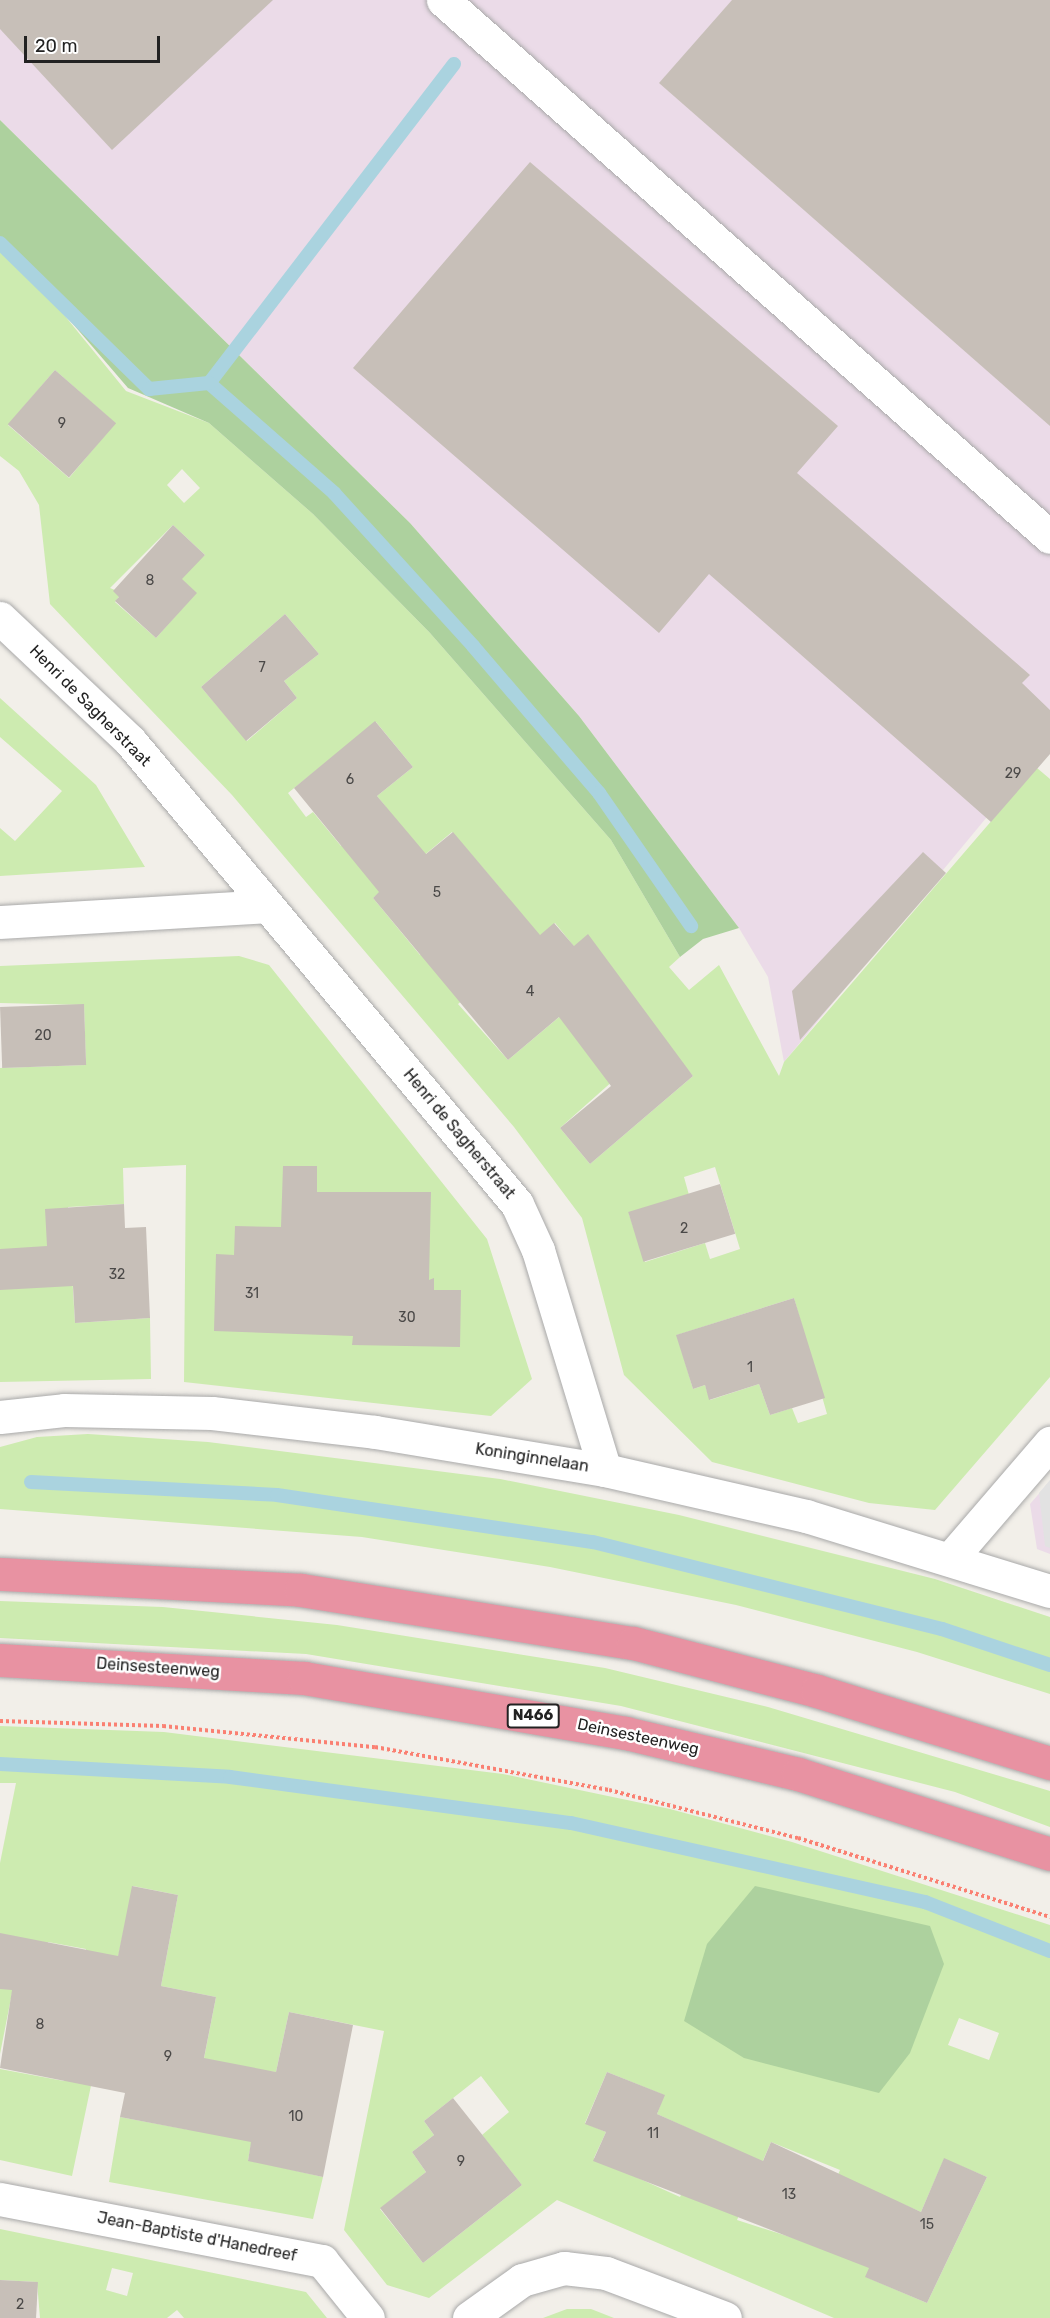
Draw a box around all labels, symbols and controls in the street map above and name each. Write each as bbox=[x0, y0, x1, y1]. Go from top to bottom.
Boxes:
scale bar bbox=[27, 24, 164, 62]
text: 20 m bbox=[35, 35, 77, 57]
house number: 9 bbox=[58, 416, 66, 432]
house number: 8 bbox=[146, 573, 154, 589]
street label: Henri de Sagherstraat bbox=[25, 641, 155, 771]
house number: 7 bbox=[258, 660, 266, 676]
house number: 29 bbox=[1005, 766, 1021, 782]
house number: 6 bbox=[346, 772, 354, 788]
house number: 5 bbox=[433, 885, 441, 901]
house number: 4 bbox=[526, 984, 534, 1000]
house number: 20 bbox=[34, 1028, 52, 1044]
street label: Henri de Sagherstraat bbox=[399, 1065, 519, 1203]
house number: 2 bbox=[680, 1221, 688, 1237]
house number: 32 bbox=[109, 1267, 125, 1283]
house number: 31 bbox=[245, 1286, 259, 1302]
house number: 30 bbox=[398, 1310, 416, 1326]
house number: 1 bbox=[747, 1360, 753, 1376]
street label: Koninginnelaan bbox=[474, 1440, 590, 1476]
street label: Deinsesteenweg bbox=[96, 1654, 220, 1682]
road number: N466 bbox=[506, 1704, 560, 1728]
street label: Deinsesteenweg bbox=[576, 1715, 700, 1759]
house number: 8 bbox=[36, 2017, 44, 2033]
house number: 9 bbox=[164, 2049, 172, 2065]
house number: 10 bbox=[289, 2109, 303, 2125]
house number: 11 bbox=[647, 2126, 659, 2142]
house number: 9 bbox=[457, 2154, 465, 2170]
house number: 13 bbox=[782, 2187, 796, 2203]
street label: Jean-Baptiste d'Hanedreef bbox=[96, 2208, 298, 2266]
house number: 15 bbox=[920, 2217, 934, 2233]
house number: 2 bbox=[16, 2297, 24, 2313]

